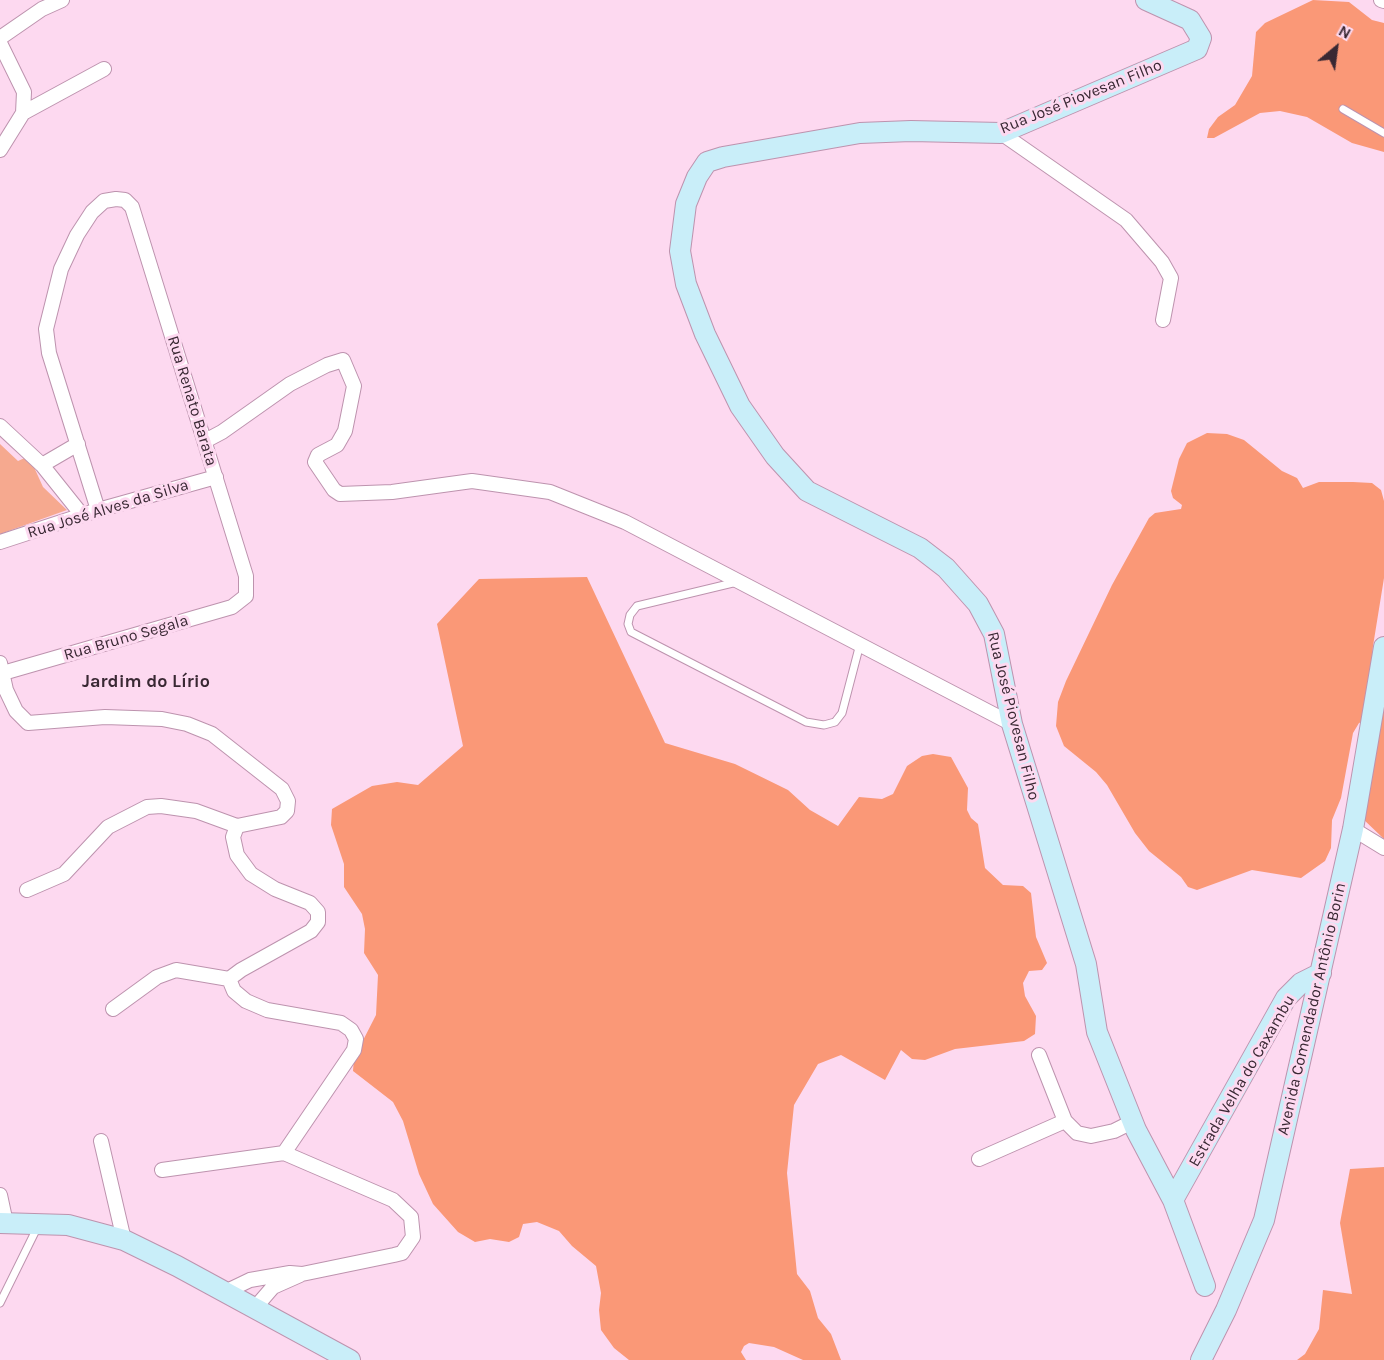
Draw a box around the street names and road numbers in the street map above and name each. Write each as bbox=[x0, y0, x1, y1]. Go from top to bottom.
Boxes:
street label: Rua José Piovesan Filho bbox=[997, 56, 1165, 138]
street label: Rua Renato Barata bbox=[163, 333, 221, 469]
street label: Rua José Alves da Silva bbox=[25, 475, 191, 543]
street label: Rua Bruno Segala bbox=[61, 611, 191, 665]
street label: Rua José Piovesan Filho bbox=[983, 630, 1043, 802]
street label: Avenida Comendador Antônio Borin bbox=[1274, 881, 1350, 1137]
street label: Estrada Velha do Caxambu bbox=[1185, 992, 1299, 1170]

